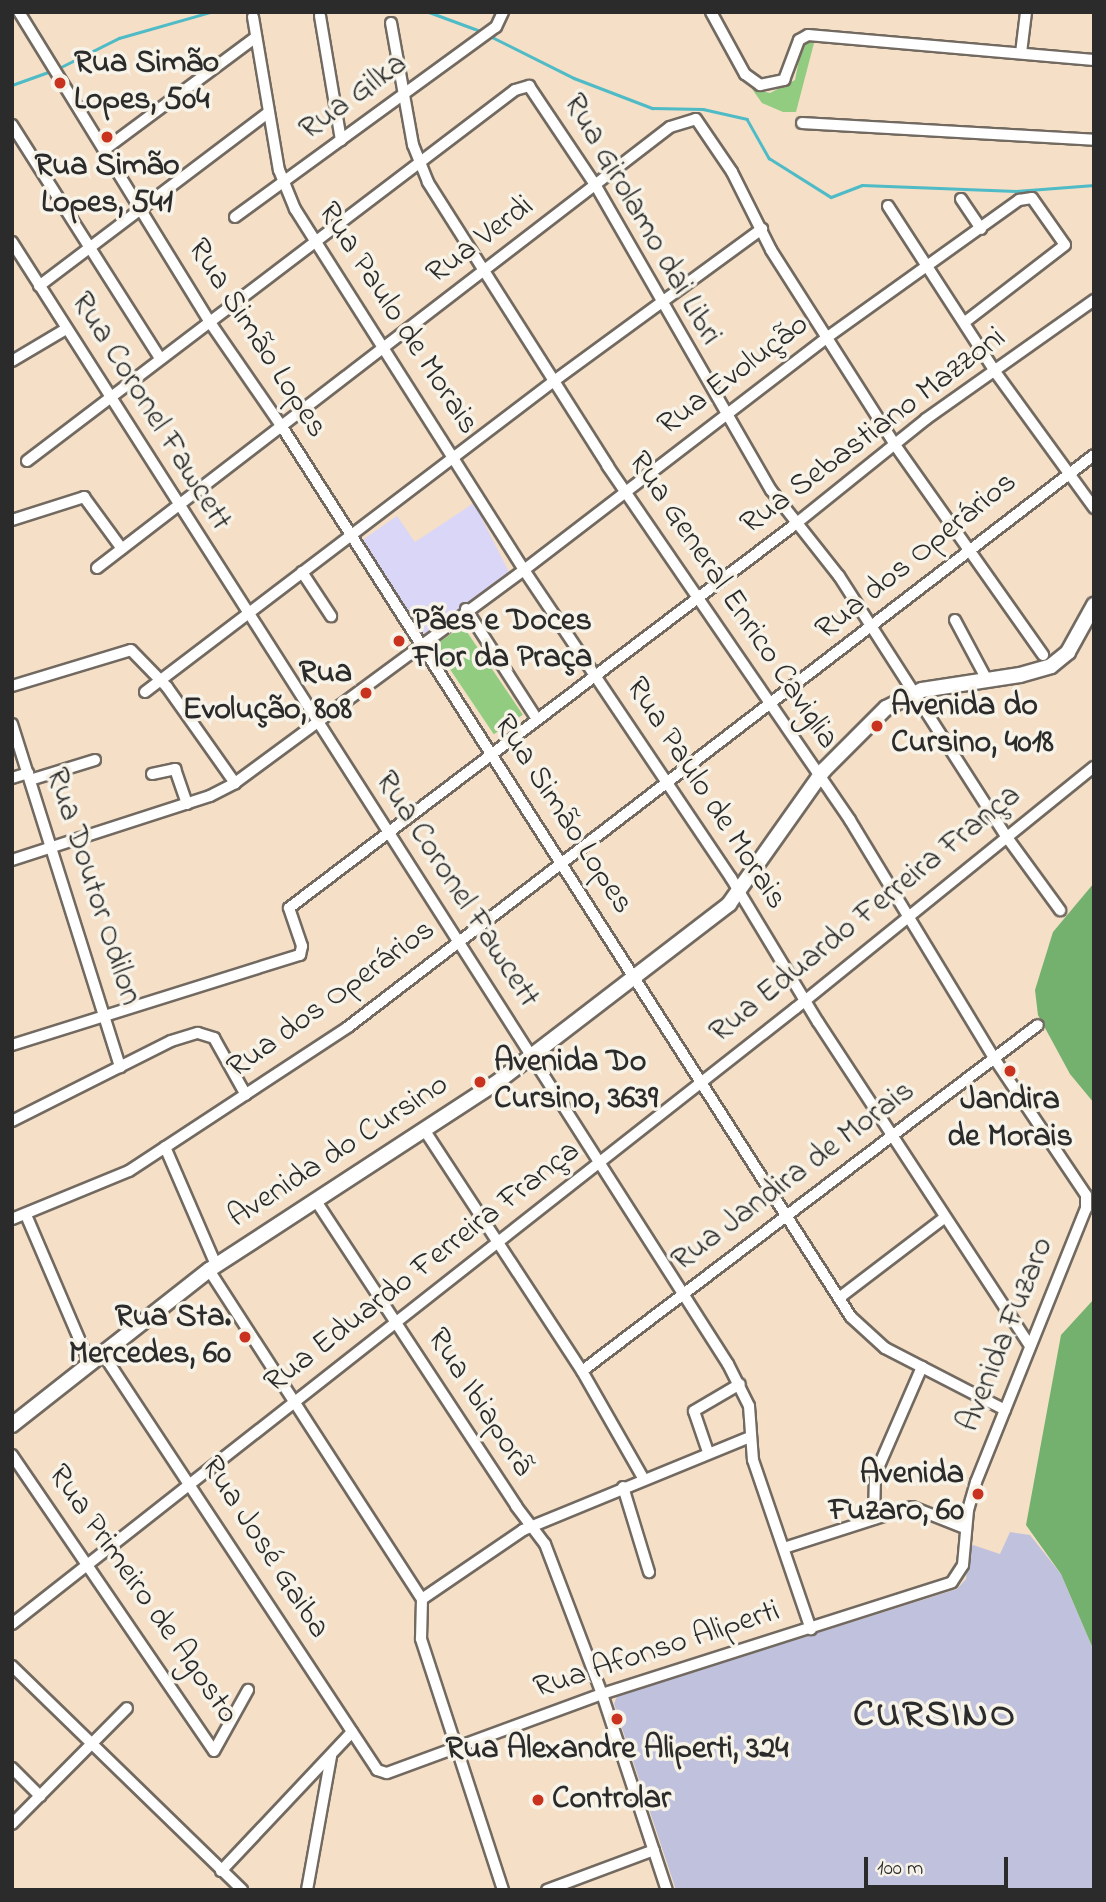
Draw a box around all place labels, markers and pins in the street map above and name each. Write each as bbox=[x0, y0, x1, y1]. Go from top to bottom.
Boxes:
place label: Rua Simão Lopes, 504 bbox=[74, 46, 219, 121]
marker: Rua Simão Lopes, 504 bbox=[52, 75, 68, 91]
marker: Rua Simão Lopes, 541 bbox=[99, 129, 115, 145]
place label: Rua Simão Lopes, 541 bbox=[34, 149, 180, 224]
place label: Pães e Doces Flor da Praça bbox=[413, 604, 592, 679]
marker: Pães e Doces Flor da Praça bbox=[391, 633, 407, 649]
place label: Rua Evolução, 808 bbox=[183, 656, 352, 731]
marker: Rua Evolução, 808 bbox=[358, 685, 374, 701]
place label: Avenida do Cursino, 4018 bbox=[891, 689, 1054, 764]
marker: Avenida do Cursino, 4018 bbox=[869, 718, 885, 734]
place label: Avenida Do Cursino, 3639 bbox=[494, 1045, 658, 1120]
marker: Jandira de Morais bbox=[1002, 1063, 1018, 1079]
marker: Avenida Do Cursino, 3639 bbox=[472, 1074, 488, 1090]
place label: Jandira de Morais bbox=[947, 1083, 1073, 1158]
place label: Rua Sta. Mercedes, 60 bbox=[69, 1300, 231, 1375]
marker: Rua Sta. Mercedes, 60 bbox=[237, 1329, 253, 1345]
place label: Avenida Fuzaro, 60 bbox=[829, 1457, 964, 1532]
marker: Avenida Fuzaro, 60 bbox=[970, 1486, 986, 1502]
marker: Rua Alexandre Aliperti, 324 bbox=[609, 1711, 625, 1727]
place label: Rua Alexandre Aliperti, 324 bbox=[445, 1731, 789, 1769]
place label: Controlar bbox=[552, 1781, 671, 1819]
marker: Controlar bbox=[530, 1792, 546, 1808]

